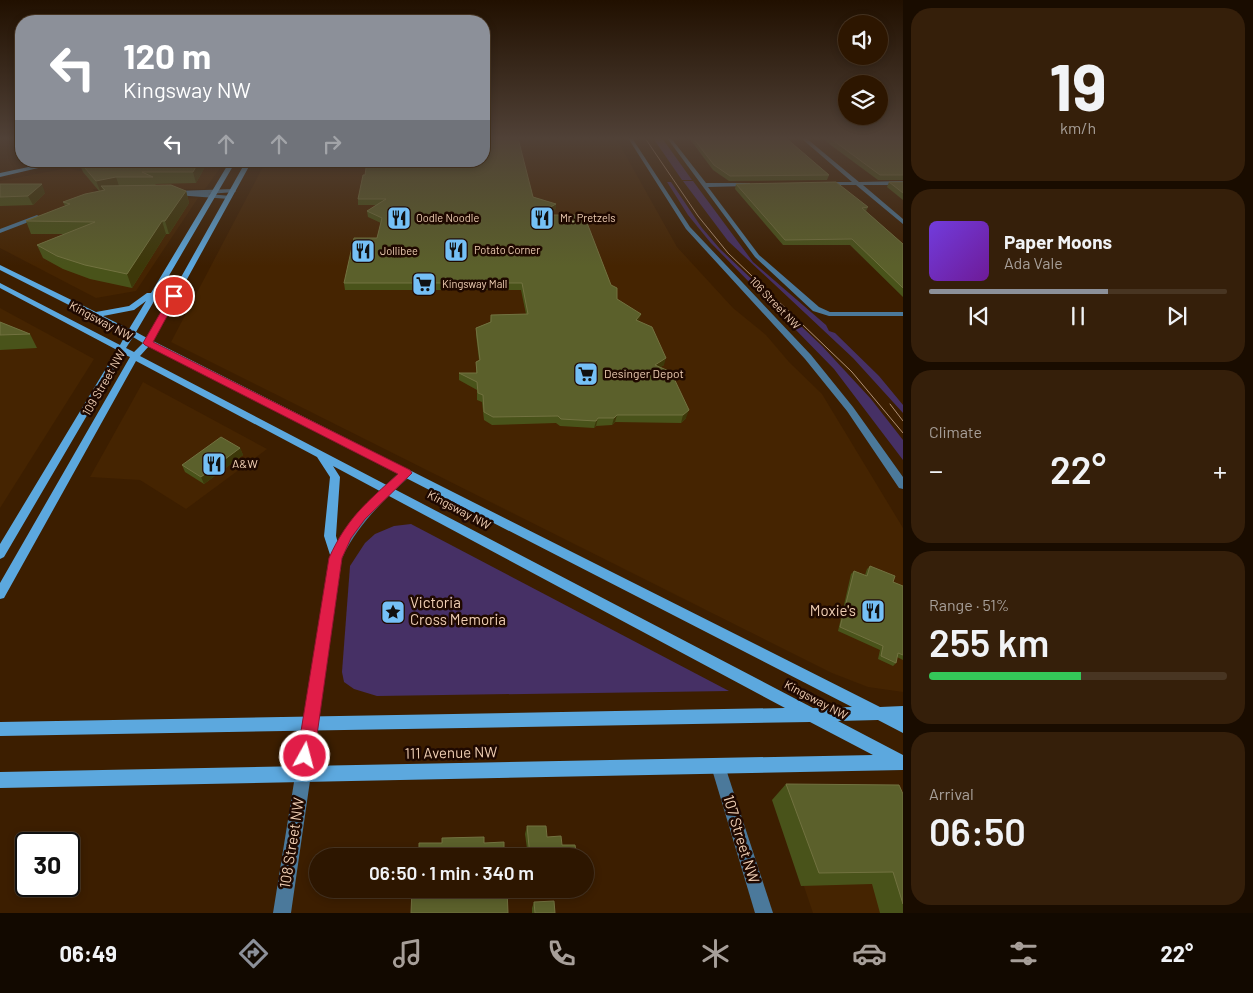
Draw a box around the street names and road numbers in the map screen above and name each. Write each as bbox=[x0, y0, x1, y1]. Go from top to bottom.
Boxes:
street label: 106 Street NW bbox=[747, 274, 804, 332]
street label: Kingsway NW bbox=[67, 298, 136, 343]
street label: 109 Street NW bbox=[79, 347, 128, 418]
street label: Kingsway NW bbox=[425, 487, 494, 532]
street label: Kingsway NW bbox=[782, 677, 851, 722]
street label: 111 Avenue NW bbox=[404, 742, 498, 762]
street label: 107 Street NW bbox=[720, 793, 764, 885]
street label: 108 Street NW bbox=[275, 796, 307, 890]

